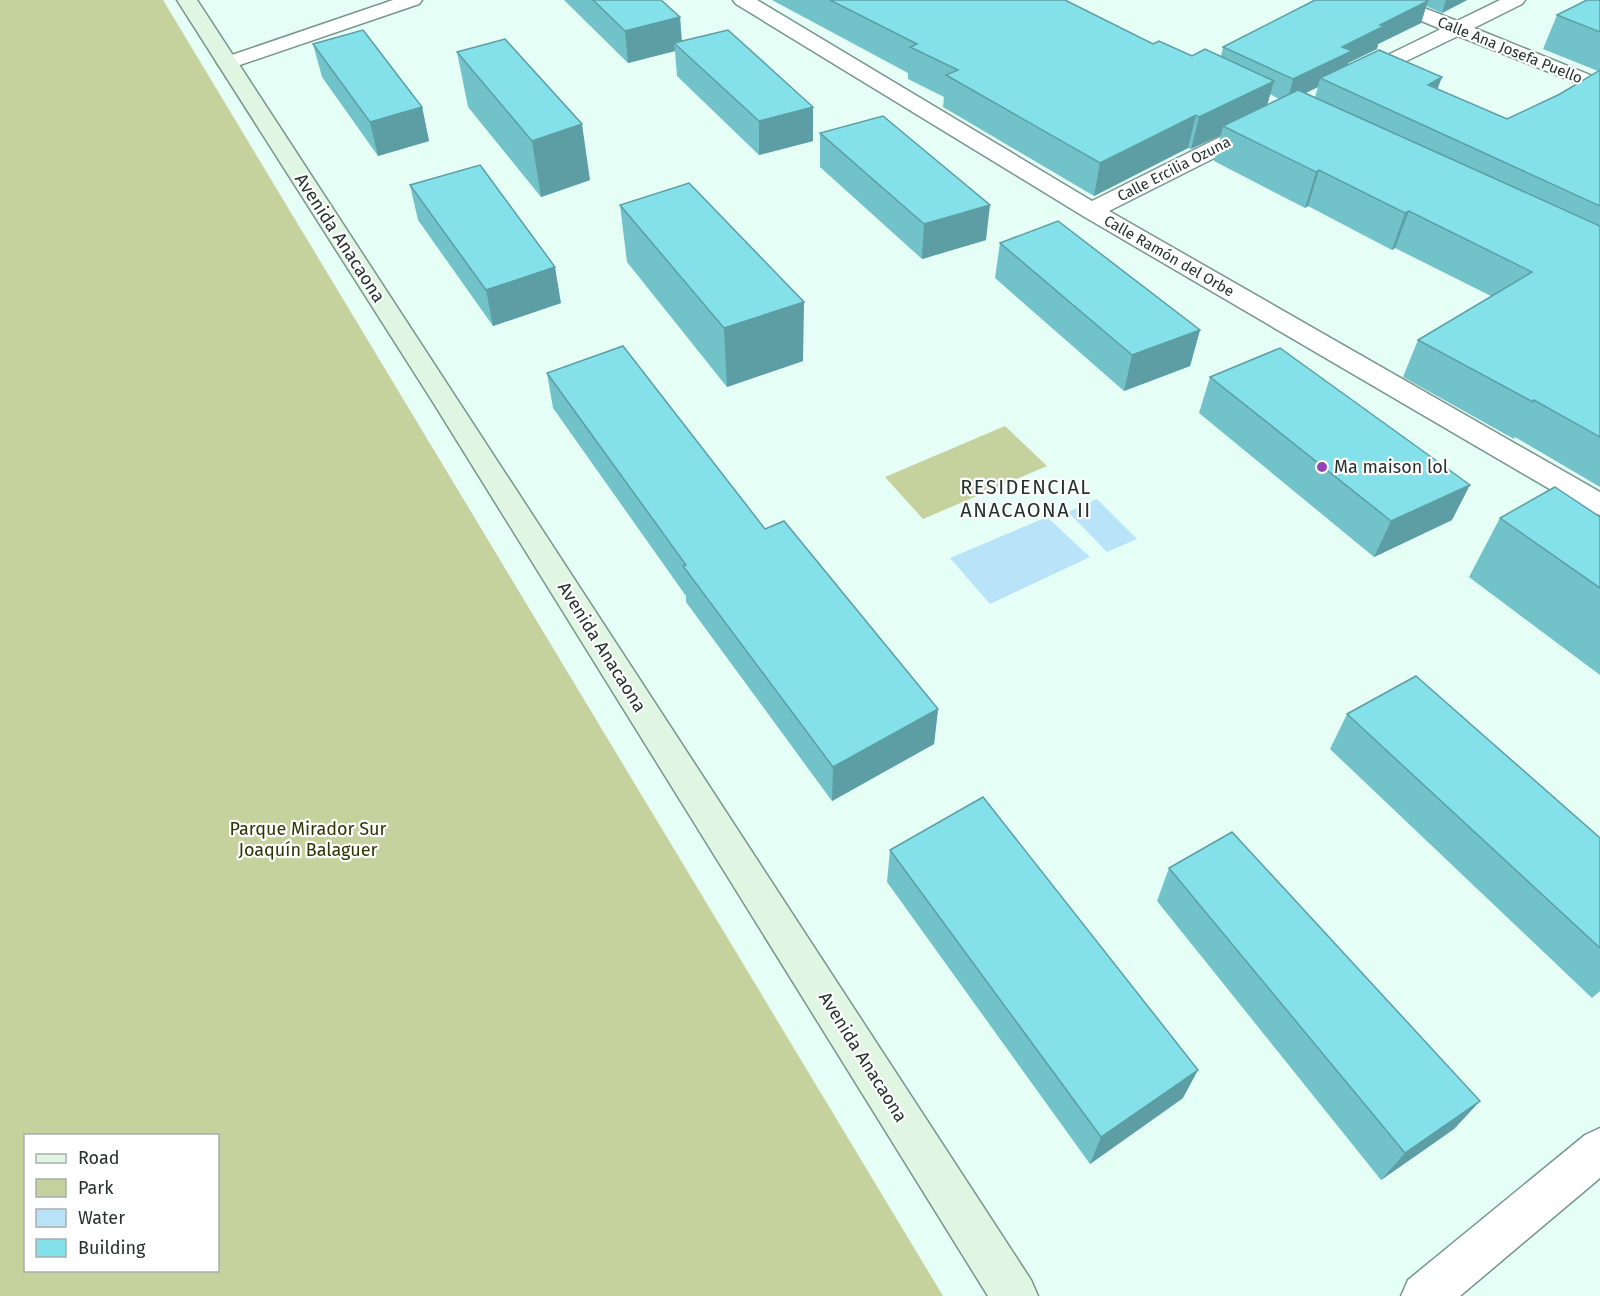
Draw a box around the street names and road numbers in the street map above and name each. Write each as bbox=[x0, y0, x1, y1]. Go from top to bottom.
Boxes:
street label: Calle Ana Josefa Puello bbox=[1435, 13, 1585, 87]
street label: Calle Ercilia Ozuna bbox=[1114, 133, 1234, 205]
street label: Avenida Anacaona bbox=[290, 169, 390, 307]
street label: Calle Ramón del Orbe bbox=[1101, 211, 1237, 301]
street label: Avenida Anacaona bbox=[553, 578, 651, 716]
street label: Avenida Anacaona bbox=[814, 988, 912, 1126]

